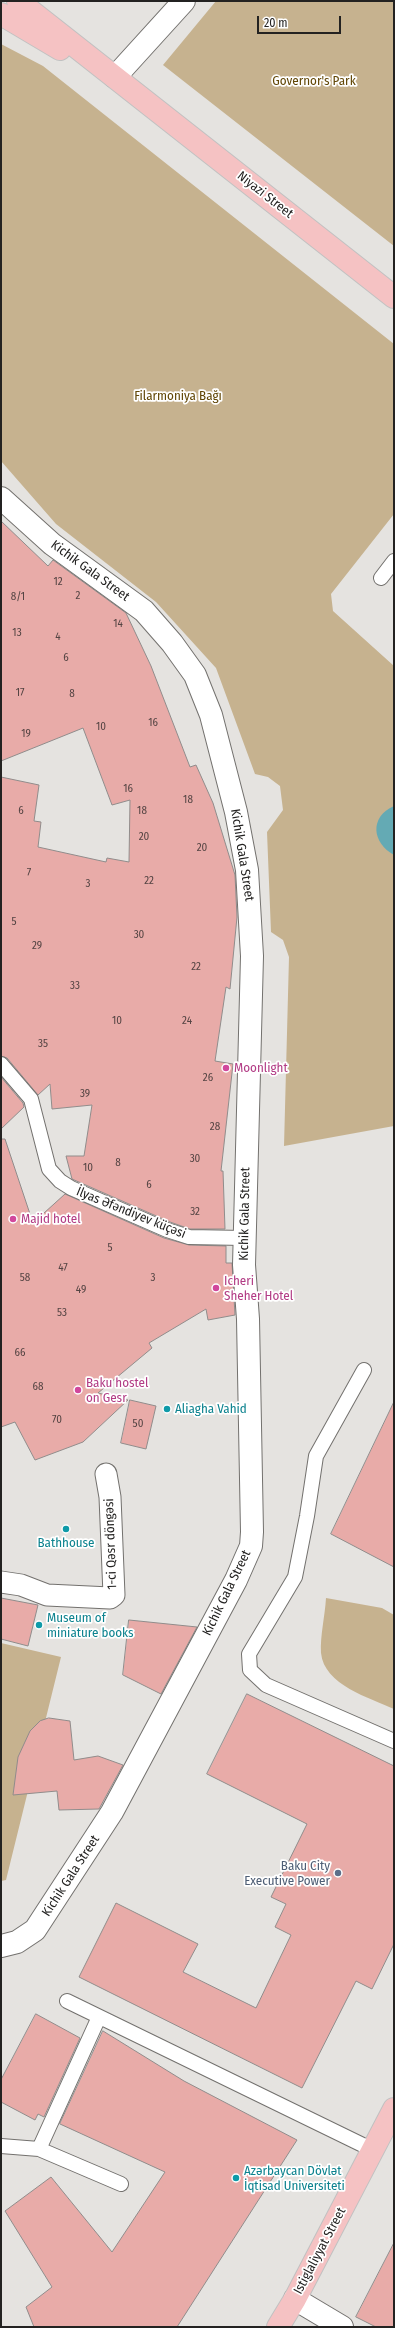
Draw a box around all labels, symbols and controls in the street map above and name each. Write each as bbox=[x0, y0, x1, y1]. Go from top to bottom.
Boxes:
scale bar bbox=[259, 8, 343, 34]
text: 20 m bbox=[264, 16, 288, 30]
park label: Governor's Park bbox=[272, 73, 356, 89]
street label: Niyazi Street bbox=[234, 168, 296, 222]
park label: Filarmoniya Bağı bbox=[134, 388, 222, 404]
street label: Kichik Gala Street bbox=[48, 537, 132, 605]
house number: 12 bbox=[53, 575, 63, 589]
house number: 2 bbox=[76, 589, 80, 603]
house number: 8/1 bbox=[11, 590, 25, 604]
house number: 14 bbox=[113, 617, 123, 631]
house number: 13 bbox=[12, 626, 22, 640]
house number: 4 bbox=[55, 630, 61, 644]
house number: 6 bbox=[63, 651, 69, 665]
house number: 17 bbox=[16, 686, 24, 700]
house number: 8 bbox=[69, 687, 75, 701]
house number: 16 bbox=[148, 716, 158, 730]
house number: 10 bbox=[96, 720, 106, 734]
house number: 19 bbox=[21, 727, 31, 741]
house number: 16 bbox=[123, 782, 133, 796]
house number: 18 bbox=[183, 793, 193, 807]
house number: 6 bbox=[18, 804, 24, 818]
house number: 18 bbox=[137, 804, 147, 818]
street label: Kichik Gala Street bbox=[227, 808, 257, 902]
house number: 20 bbox=[139, 830, 149, 844]
house number: 20 bbox=[197, 841, 207, 855]
house number: 7 bbox=[27, 866, 31, 880]
house number: 22 bbox=[144, 874, 154, 888]
house number: 3 bbox=[86, 877, 90, 891]
house number: 5 bbox=[11, 915, 17, 929]
house number: 30 bbox=[134, 928, 144, 942]
house number: 29 bbox=[32, 939, 42, 953]
house number: 22 bbox=[191, 960, 201, 974]
house number: 33 bbox=[70, 979, 80, 993]
house number: 10 bbox=[112, 1014, 122, 1028]
house number: 24 bbox=[182, 1014, 192, 1028]
house number: 35 bbox=[38, 1037, 48, 1051]
place label: Moonlight bbox=[234, 1060, 288, 1076]
marker: Moonlight bbox=[221, 1063, 231, 1073]
house number: 26 bbox=[203, 1071, 213, 1085]
house number: 39 bbox=[80, 1087, 90, 1101]
house number: 28 bbox=[210, 1120, 220, 1134]
house number: 30 bbox=[190, 1152, 200, 1166]
house number: 8 bbox=[115, 1156, 121, 1170]
house number: 10 bbox=[83, 1161, 93, 1175]
street label: Kichik Gala Street bbox=[236, 1167, 254, 1261]
house number: 6 bbox=[146, 1178, 152, 1192]
street label: İlyas Əfəndiyev küçəsi bbox=[74, 1184, 188, 1242]
house number: 32 bbox=[190, 1205, 200, 1219]
place label: Majid hotel bbox=[21, 1211, 81, 1227]
marker: Majid hotel bbox=[8, 1214, 18, 1224]
house number: 5 bbox=[107, 1241, 113, 1255]
house number: 47 bbox=[58, 1261, 68, 1275]
house number: 58 bbox=[20, 1271, 30, 1285]
house number: 3 bbox=[151, 1271, 155, 1285]
place label: Icheri Sheher Hotel bbox=[224, 1273, 293, 1304]
house number: 49 bbox=[76, 1283, 86, 1297]
marker: Icheri Sheher Hotel bbox=[211, 1283, 221, 1293]
house number: 53 bbox=[57, 1306, 67, 1320]
house number: 66 bbox=[15, 1346, 25, 1360]
place label: Baku hostel on Gesr bbox=[86, 1375, 148, 1406]
house number: 68 bbox=[33, 1380, 43, 1394]
marker: Baku hostel on Gesr bbox=[73, 1385, 83, 1395]
place label: Aliagha Vahid bbox=[175, 1401, 247, 1417]
marker: Aliagha Vahid bbox=[162, 1404, 172, 1414]
house number: 70 bbox=[52, 1413, 62, 1427]
house number: 50 bbox=[133, 1417, 143, 1431]
street label: 1-ci Qəsr döngəsi bbox=[102, 1498, 120, 1590]
marker: Bathhouse bbox=[61, 1524, 71, 1534]
place label: Bathhouse bbox=[37, 1535, 95, 1551]
street label: Kichik Gala Street bbox=[200, 1548, 254, 1638]
place label: Museum of miniature books bbox=[47, 1610, 134, 1641]
marker: Museum of miniature books bbox=[34, 1620, 44, 1630]
street label: Kichik Gala Street bbox=[39, 1833, 103, 1919]
place label: Baku City Executive Power bbox=[244, 1858, 330, 1889]
marker: Baku City Executive Power bbox=[333, 1868, 343, 1878]
place label: Azərbaycan Dövlət İqtisad Universiteti bbox=[244, 2163, 345, 2194]
marker: Azərbaycan Dövlət İqtisad Universiteti bbox=[231, 2173, 241, 2183]
street label: Istiglaliyyat Street bbox=[291, 2205, 349, 2297]

